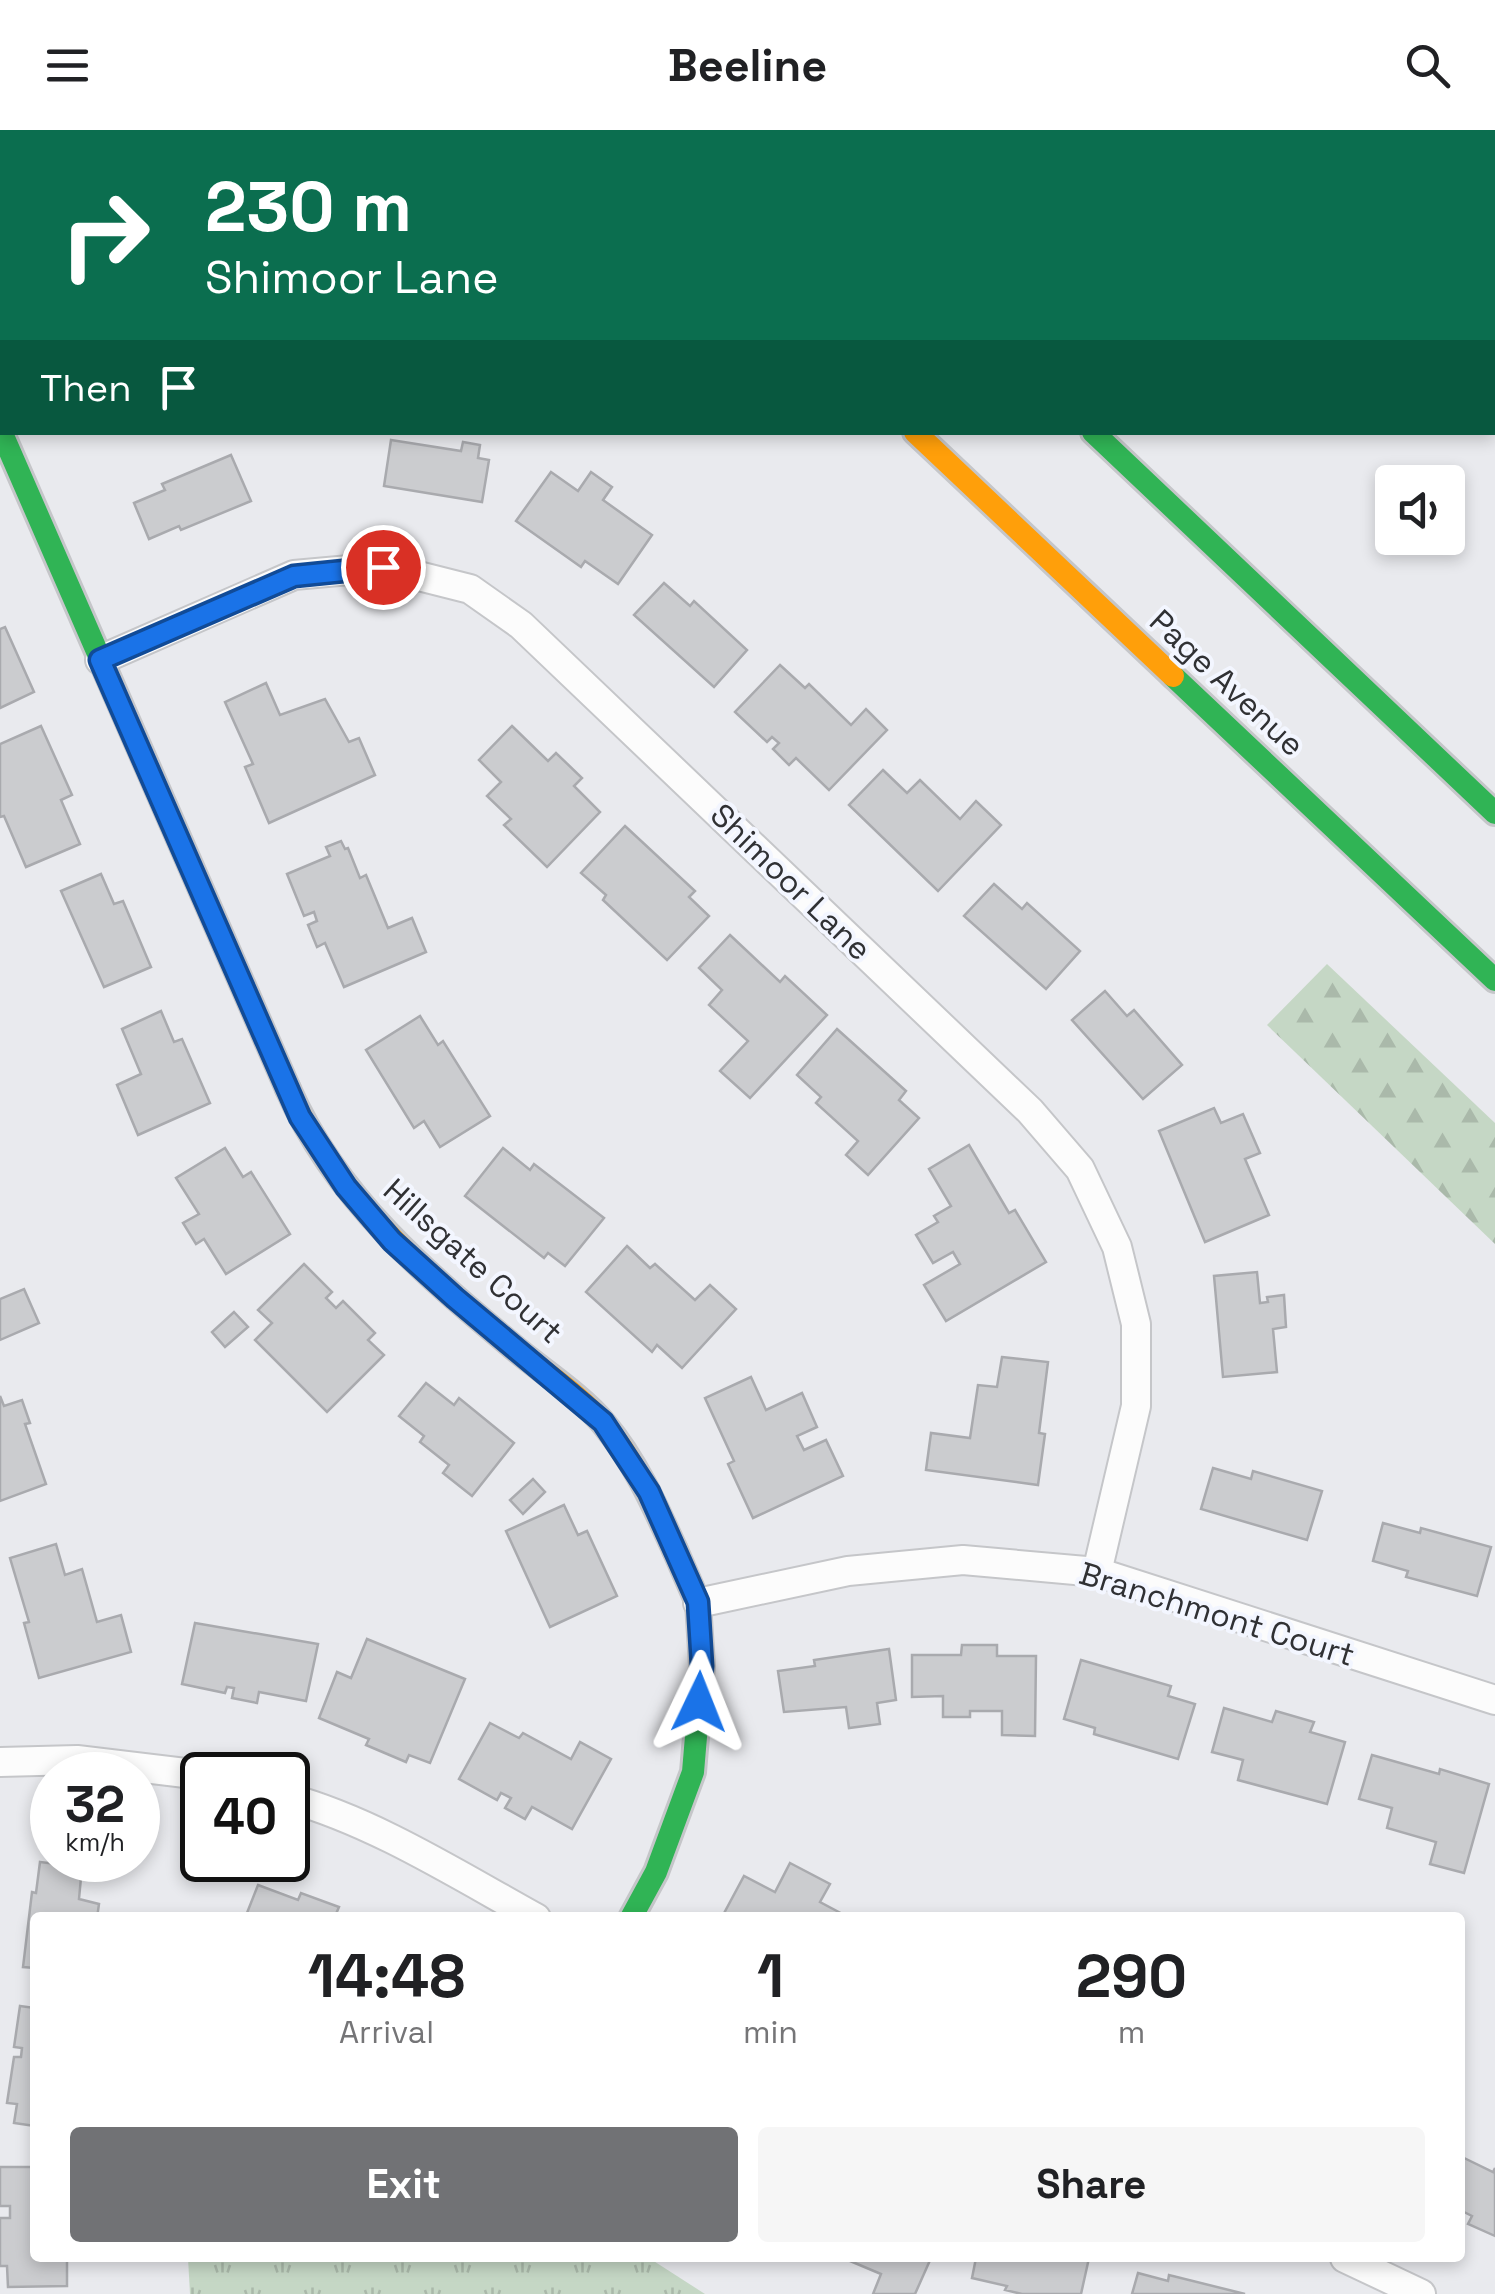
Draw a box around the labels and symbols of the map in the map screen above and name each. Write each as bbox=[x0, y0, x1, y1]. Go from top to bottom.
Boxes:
pin bbox=[341, 525, 426, 610]
street label: Page Avenue bbox=[1141, 601, 1313, 765]
street label: Shimoor Lane bbox=[702, 795, 880, 969]
street label: Hillsgate Court bbox=[375, 1170, 571, 1352]
street label: Branchmont Court bbox=[1075, 1553, 1359, 1675]
position arrow bbox=[647, 1650, 751, 1754]
speed limit sign: 40 bbox=[180, 1752, 310, 1882]

